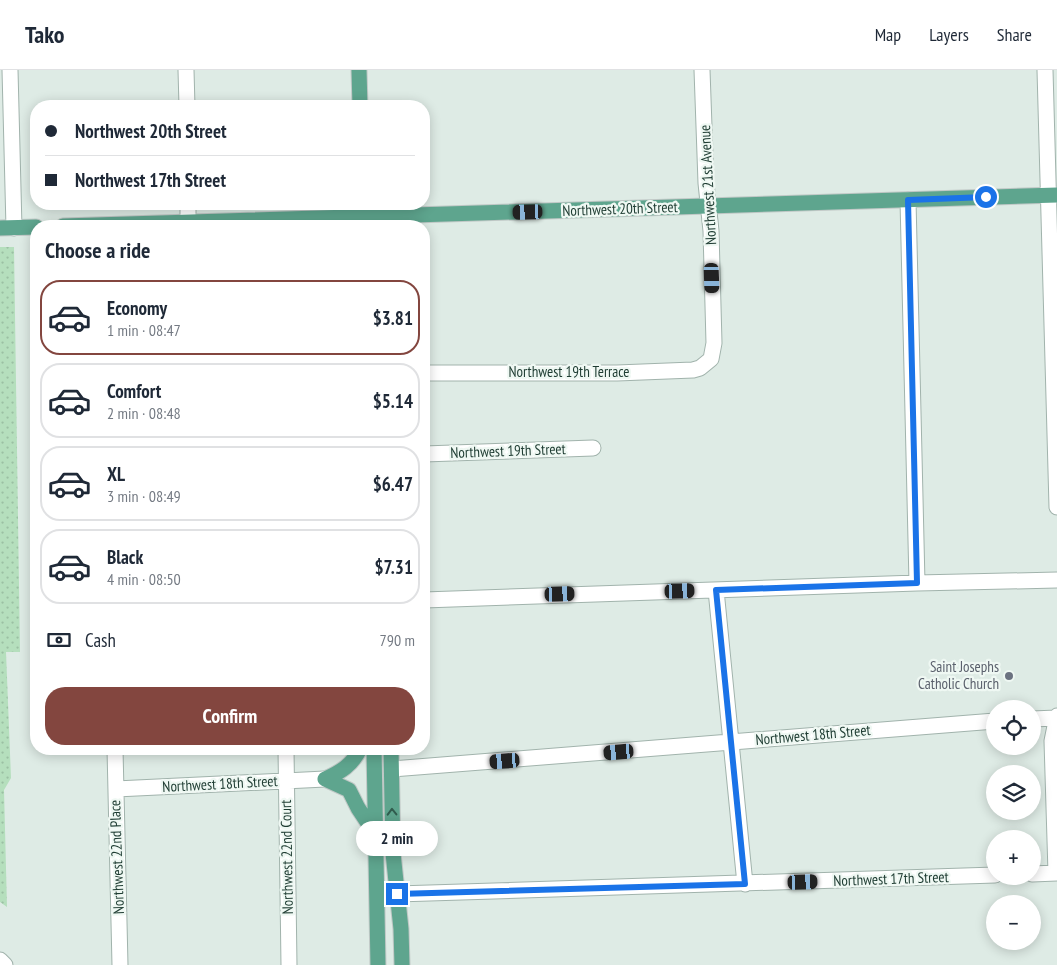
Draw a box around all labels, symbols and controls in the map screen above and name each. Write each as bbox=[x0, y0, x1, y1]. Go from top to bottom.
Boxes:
text: Tako bbox=[25, 19, 65, 50]
text: Map bbox=[875, 23, 901, 46]
text: Layers bbox=[929, 23, 969, 46]
text: Share bbox=[997, 23, 1032, 46]
text: Northwest 20th Street bbox=[75, 119, 227, 143]
street label: Northwest 21st Avenue bbox=[695, 124, 720, 246]
text: Northwest 17th Street bbox=[75, 168, 226, 192]
route start bbox=[975, 186, 997, 208]
street label: Northwest 20th Street bbox=[562, 197, 678, 220]
car bbox=[512, 204, 543, 220]
text: Choose a ride bbox=[45, 236, 150, 264]
car bbox=[703, 263, 720, 293]
icon: car bbox=[47, 295, 92, 340]
text: Economy bbox=[107, 296, 167, 320]
text: $3.81 bbox=[373, 306, 413, 330]
text: 1 min · 08:47 bbox=[107, 320, 181, 340]
street label: Northwest 19th Terrace bbox=[509, 362, 629, 381]
icon: car bbox=[47, 378, 92, 423]
text: Comfort bbox=[107, 379, 161, 403]
text: $5.14 bbox=[373, 389, 413, 413]
text: 2 min · 08:48 bbox=[107, 403, 181, 423]
street label: Northwest 19th Street bbox=[450, 439, 566, 462]
icon: car bbox=[47, 461, 92, 506]
text: XL bbox=[107, 462, 125, 486]
text: $6.47 bbox=[373, 472, 413, 496]
text: 3 min · 08:49 bbox=[107, 486, 181, 506]
icon: car bbox=[47, 544, 92, 589]
text: Black bbox=[107, 545, 143, 569]
text: $7.31 bbox=[375, 555, 413, 579]
text: 4 min · 08:50 bbox=[107, 569, 181, 589]
car bbox=[664, 583, 695, 599]
car bbox=[544, 586, 575, 602]
icon: cash bbox=[45, 626, 73, 654]
text: Cash bbox=[85, 628, 116, 652]
text: 790 m bbox=[380, 630, 415, 650]
place label: Saint Josephs Catholic Church bbox=[918, 657, 999, 693]
marker: Saint Josephs Catholic Church bbox=[1003, 670, 1015, 682]
button: Confirm bbox=[45, 687, 415, 745]
map controls bbox=[986, 700, 1041, 950]
button: locate bbox=[986, 700, 1041, 755]
street label: Northwest 18th Street bbox=[755, 720, 871, 749]
car bbox=[603, 743, 634, 761]
car bbox=[489, 752, 520, 770]
button: layers bbox=[986, 765, 1041, 820]
street label: Northwest 18th Street bbox=[162, 771, 278, 796]
street label: Northwest 22nd Court bbox=[276, 799, 297, 915]
street label: Northwest 22nd Place bbox=[105, 800, 128, 914]
one-way arrow bbox=[387, 807, 397, 815]
callout: 2 min bbox=[356, 822, 438, 856]
text: 2 min bbox=[381, 828, 413, 848]
button: + bbox=[986, 830, 1041, 885]
street label: Northwest 17th Street bbox=[833, 867, 949, 890]
car bbox=[787, 874, 818, 890]
route end bbox=[386, 883, 408, 905]
button: − bbox=[986, 895, 1041, 950]

